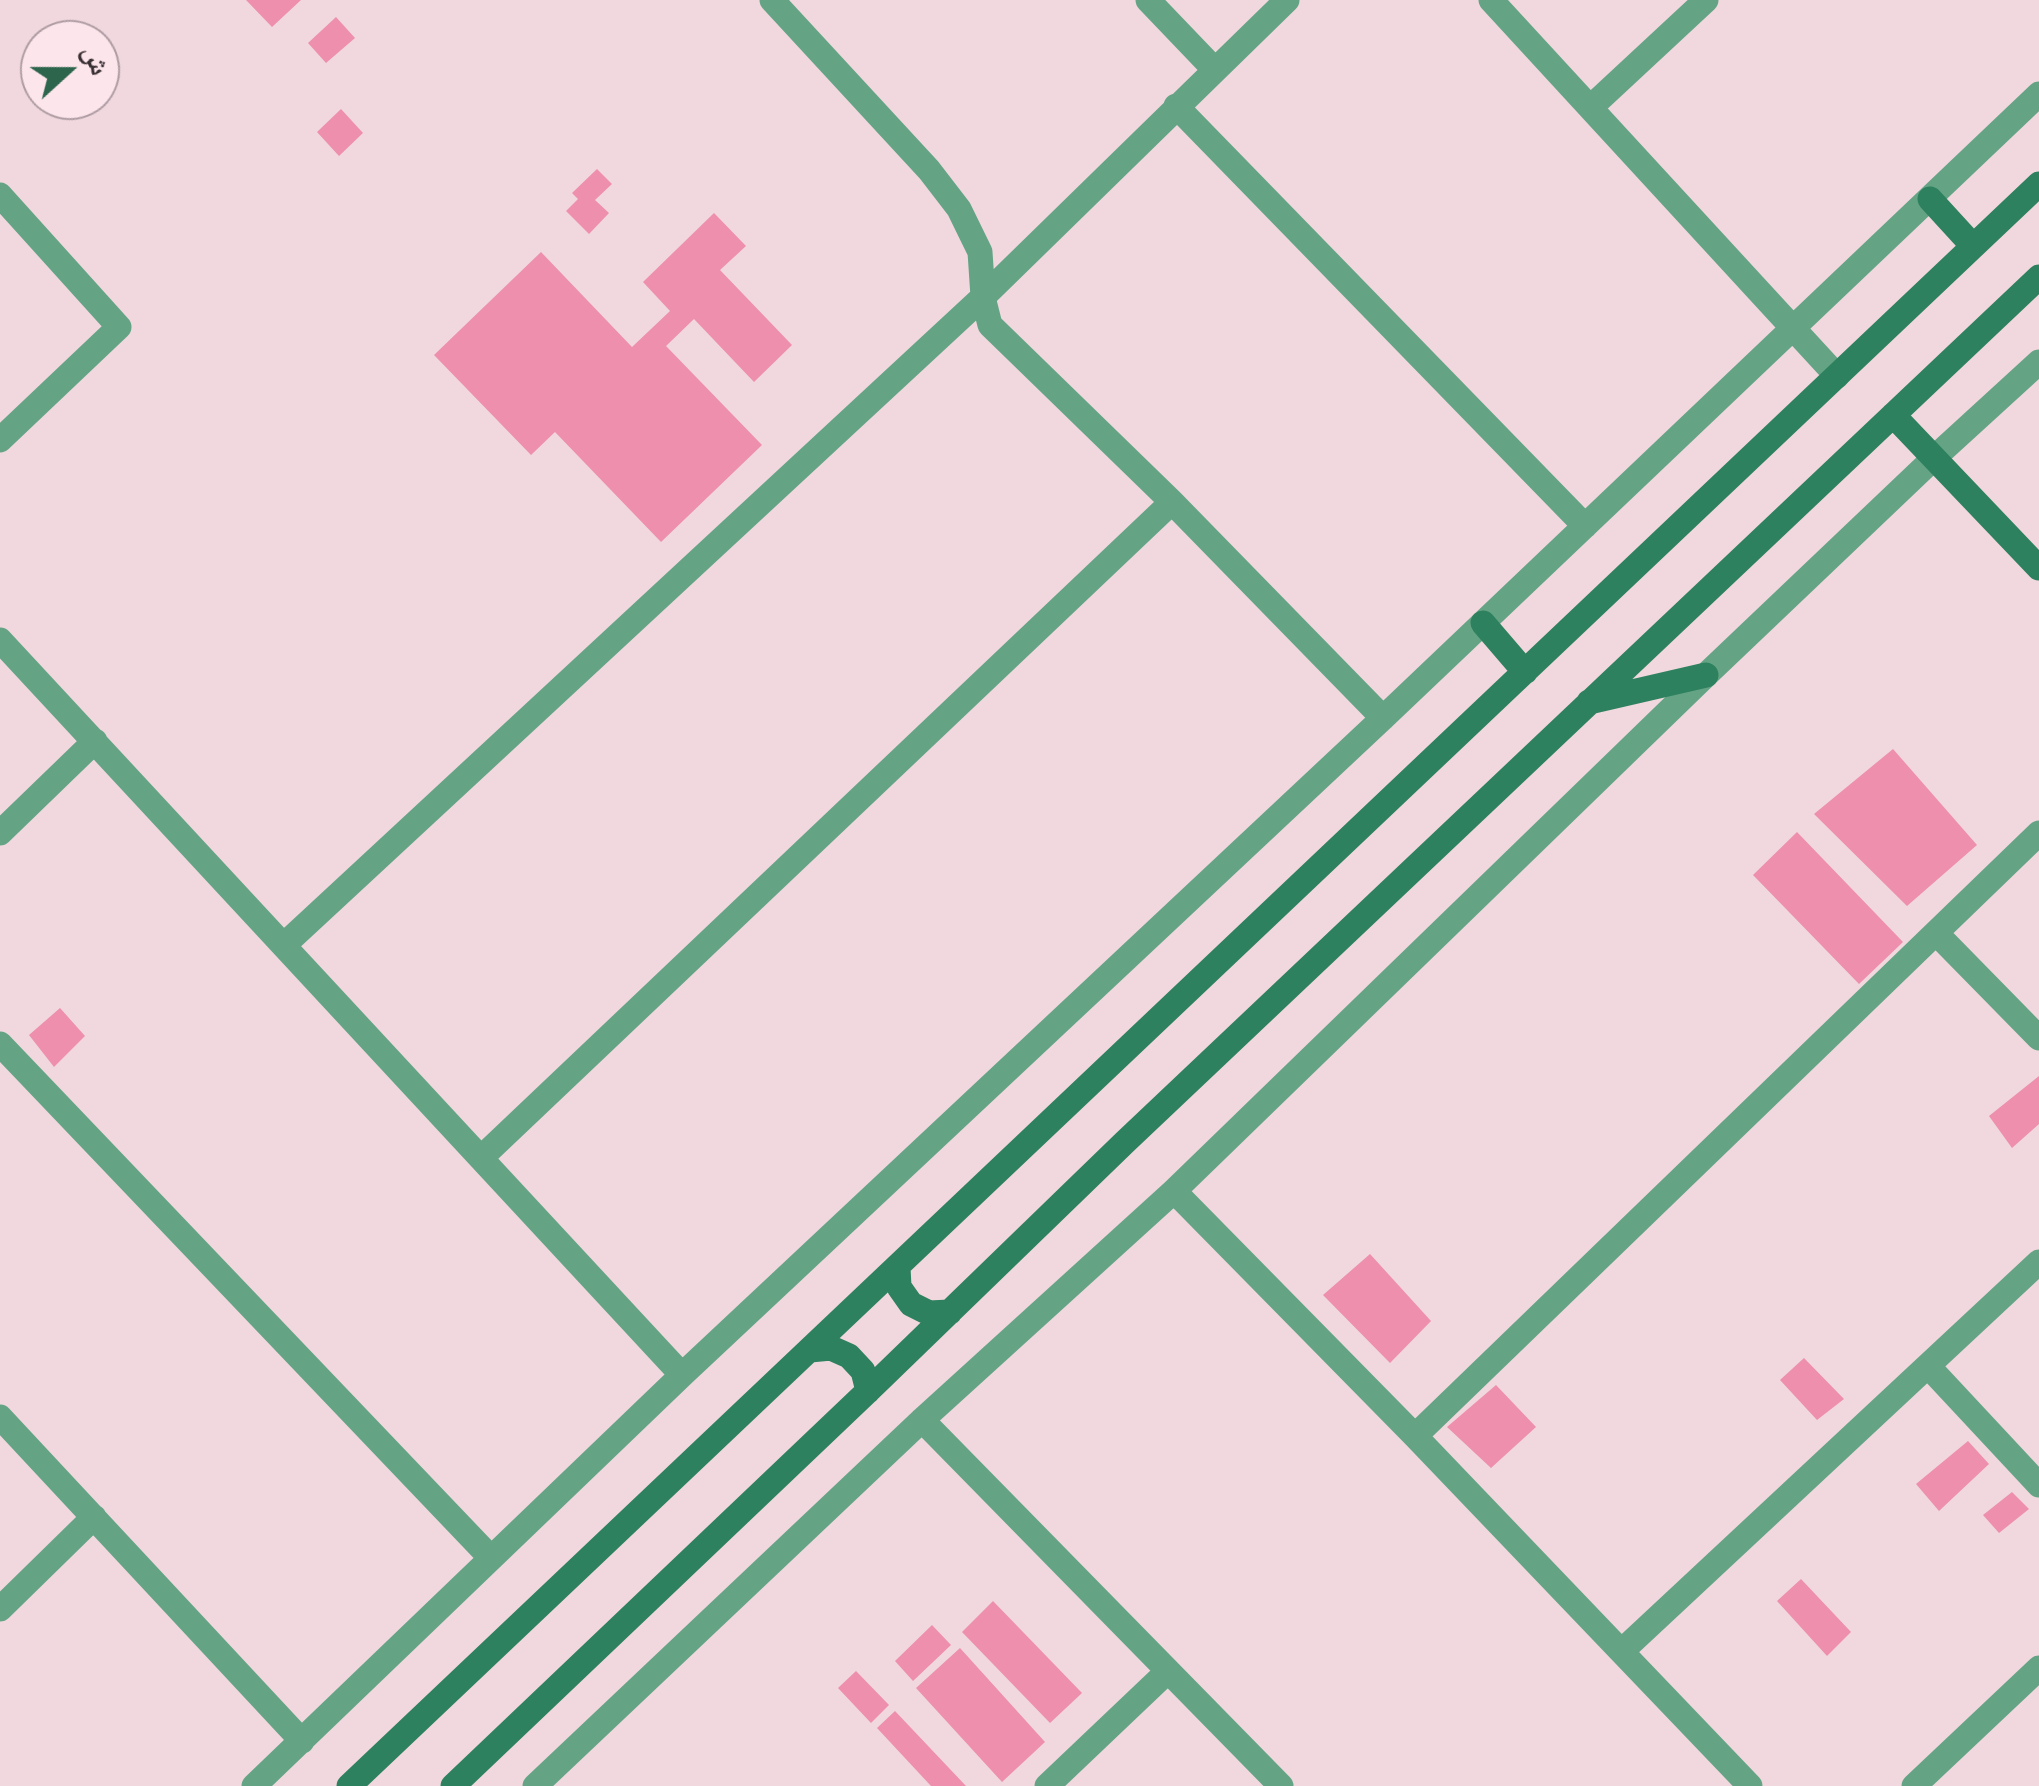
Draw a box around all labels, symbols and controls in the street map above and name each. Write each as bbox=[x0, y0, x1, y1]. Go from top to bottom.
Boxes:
north arrow bbox=[20, 20, 120, 120]
text: ش bbox=[73, 39, 119, 81]

